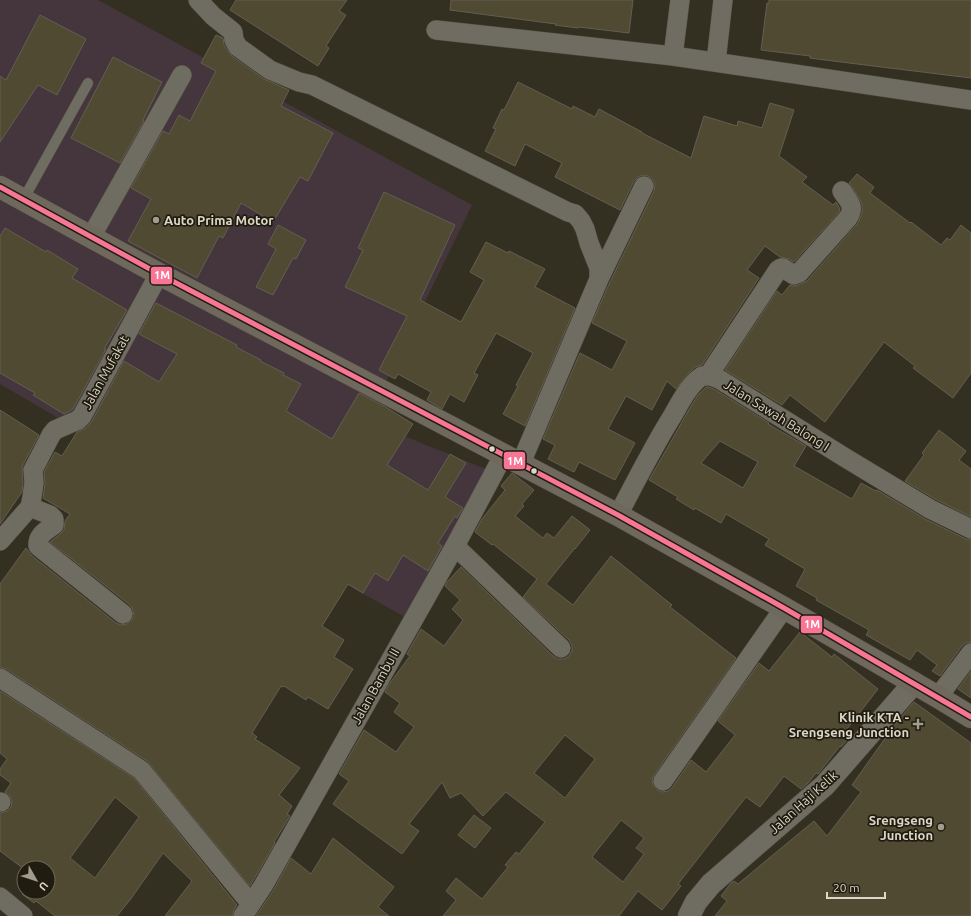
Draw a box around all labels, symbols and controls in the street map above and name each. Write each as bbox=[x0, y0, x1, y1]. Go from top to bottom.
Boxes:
place label: Auto Prima Motor bbox=[164, 213, 274, 227]
marker: Auto Prima Motor bbox=[151, 215, 161, 225]
line badge: 1M bbox=[150, 266, 173, 285]
text: 1M bbox=[154, 269, 170, 281]
street label: Jalan Mufakat bbox=[79, 333, 131, 411]
street label: Jalan Sawah Balong I bbox=[722, 377, 832, 453]
unlabelled marker bbox=[487, 444, 497, 454]
line badge: 1M bbox=[503, 451, 526, 470]
text: 1M bbox=[507, 455, 523, 467]
unlabelled marker bbox=[529, 466, 539, 476]
line badge: 1M bbox=[800, 615, 823, 634]
text: 1M bbox=[804, 618, 820, 630]
street label: Jalan Bambu II bbox=[348, 646, 402, 726]
place label: Klinik KTA - Srengseng Junction bbox=[789, 710, 909, 739]
marker: Klinik KTA - Srengseng Junction bbox=[912, 718, 924, 730]
street label: Jalan Haji Kelik bbox=[766, 768, 840, 836]
place label: Srengseng Junction bbox=[869, 813, 933, 842]
marker: Srengseng Junction bbox=[936, 822, 946, 832]
north arrow bbox=[16, 860, 56, 900]
scale bar bbox=[827, 874, 885, 900]
text: U bbox=[37, 880, 51, 893]
text: 20 m bbox=[833, 881, 860, 894]

